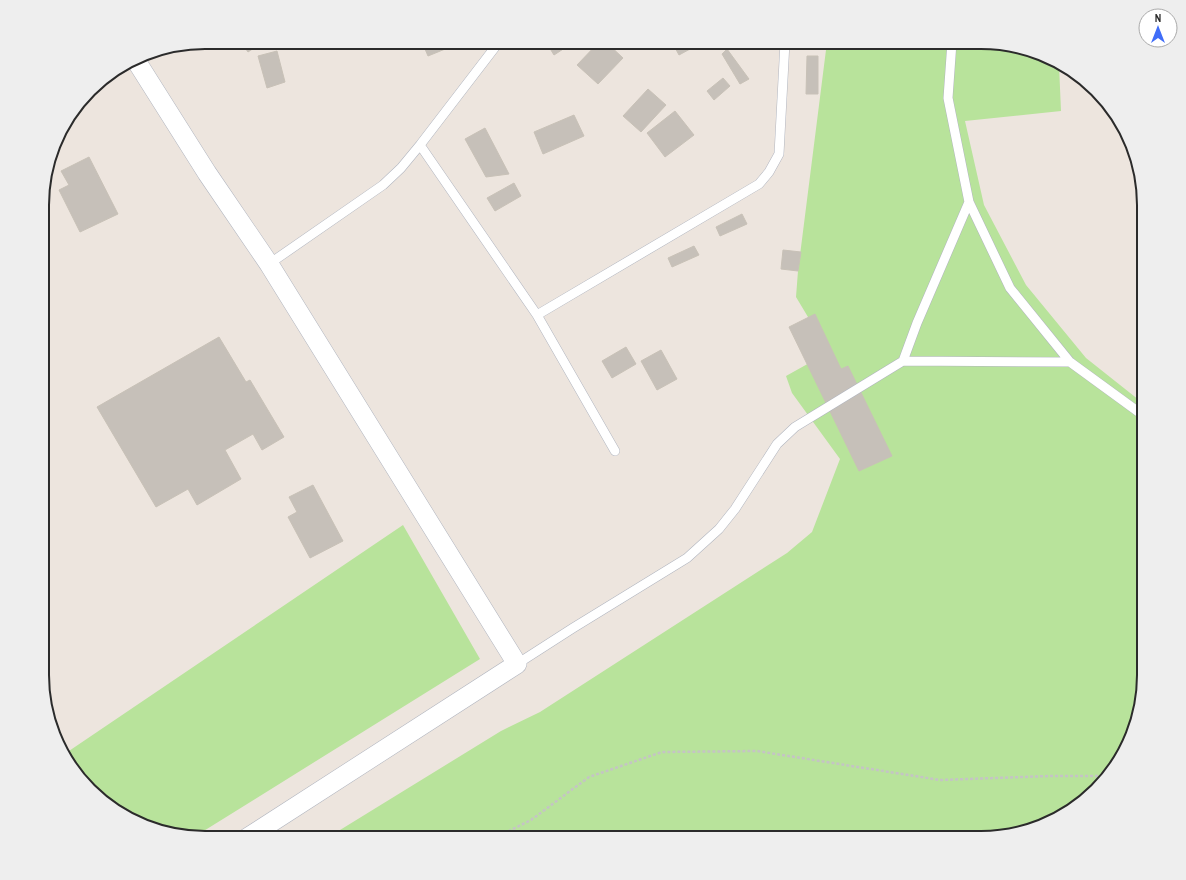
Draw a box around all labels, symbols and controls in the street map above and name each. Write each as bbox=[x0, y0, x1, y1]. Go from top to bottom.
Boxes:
north arrow bbox=[1138, 8, 1178, 48]
text: N bbox=[1155, 11, 1161, 25]

